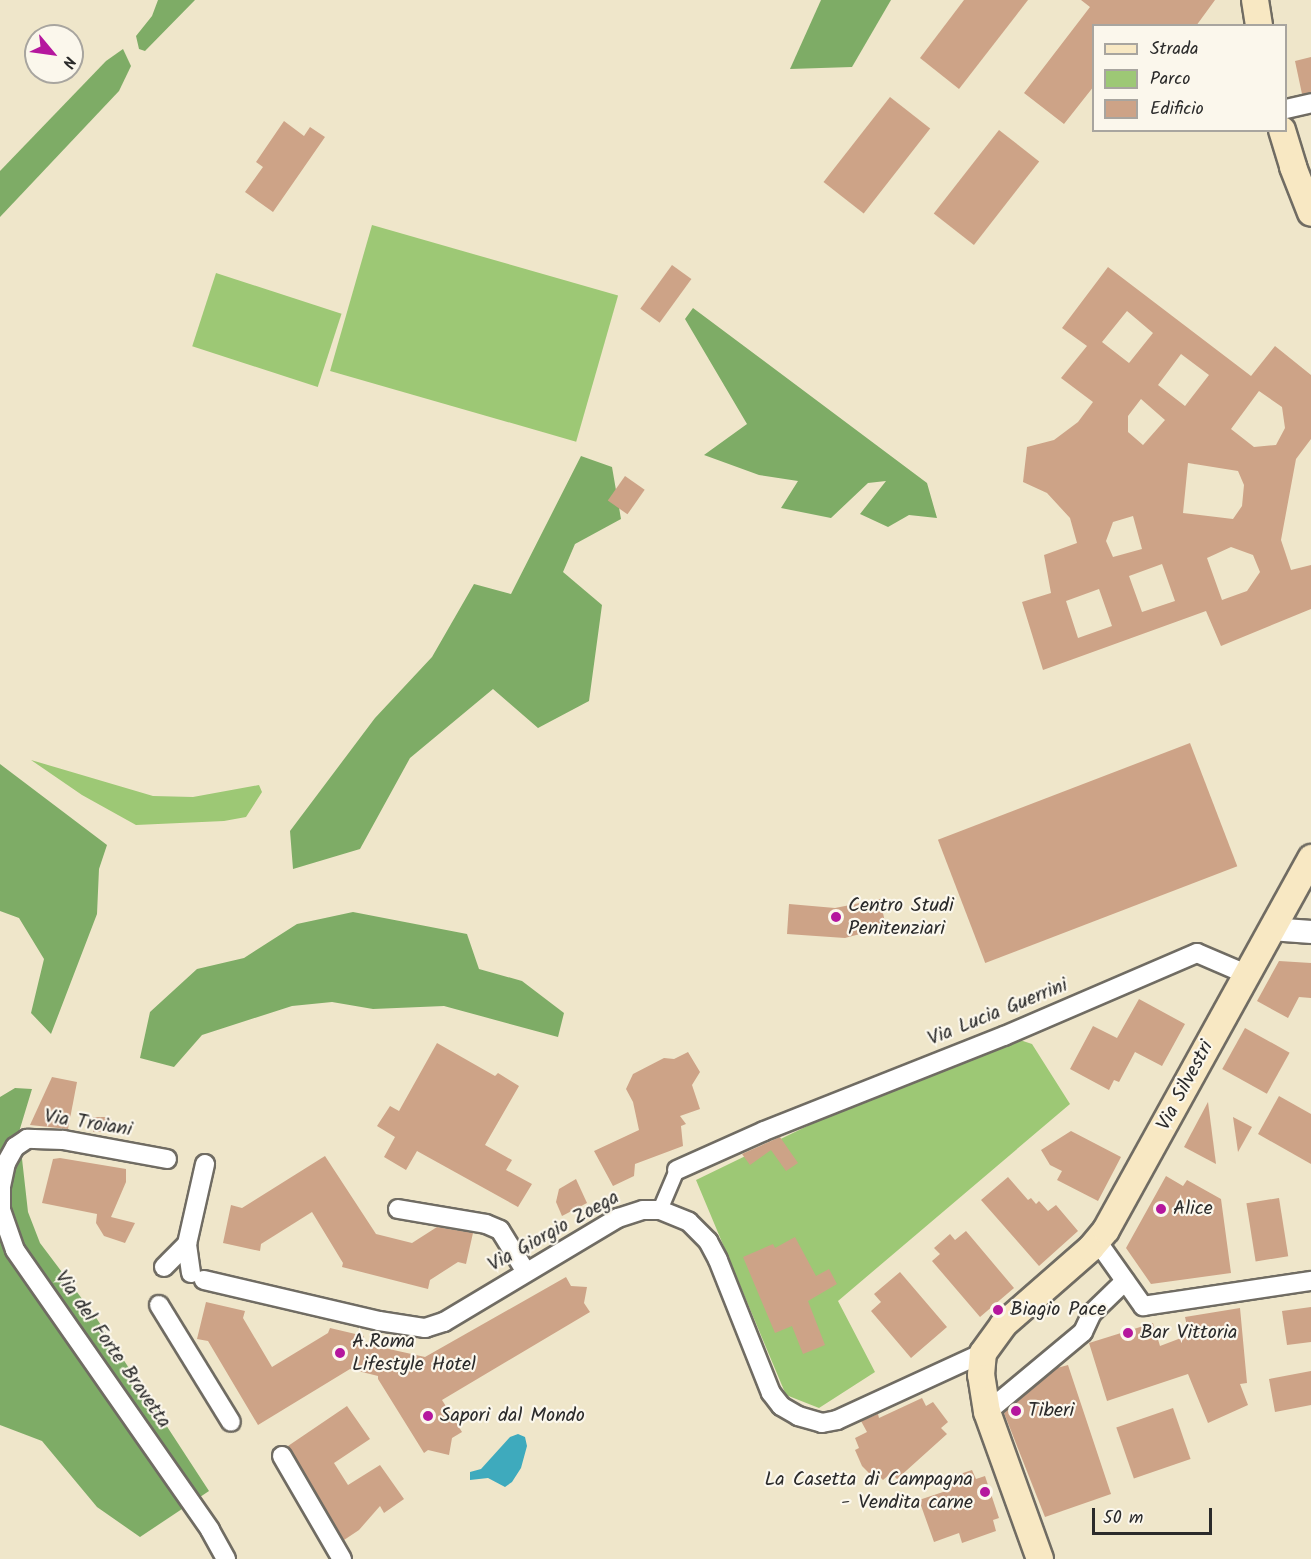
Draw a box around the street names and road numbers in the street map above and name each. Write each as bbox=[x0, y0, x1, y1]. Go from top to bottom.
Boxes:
street label: Via Lucia Guerrini bbox=[925, 974, 1071, 1052]
street label: Via Silvestri bbox=[1152, 1037, 1220, 1135]
street label: Via Troiani bbox=[42, 1105, 134, 1143]
street label: Via Giorgio Zoega bbox=[484, 1186, 624, 1278]
street label: Via del Forte Bravetta bbox=[49, 1267, 175, 1433]

